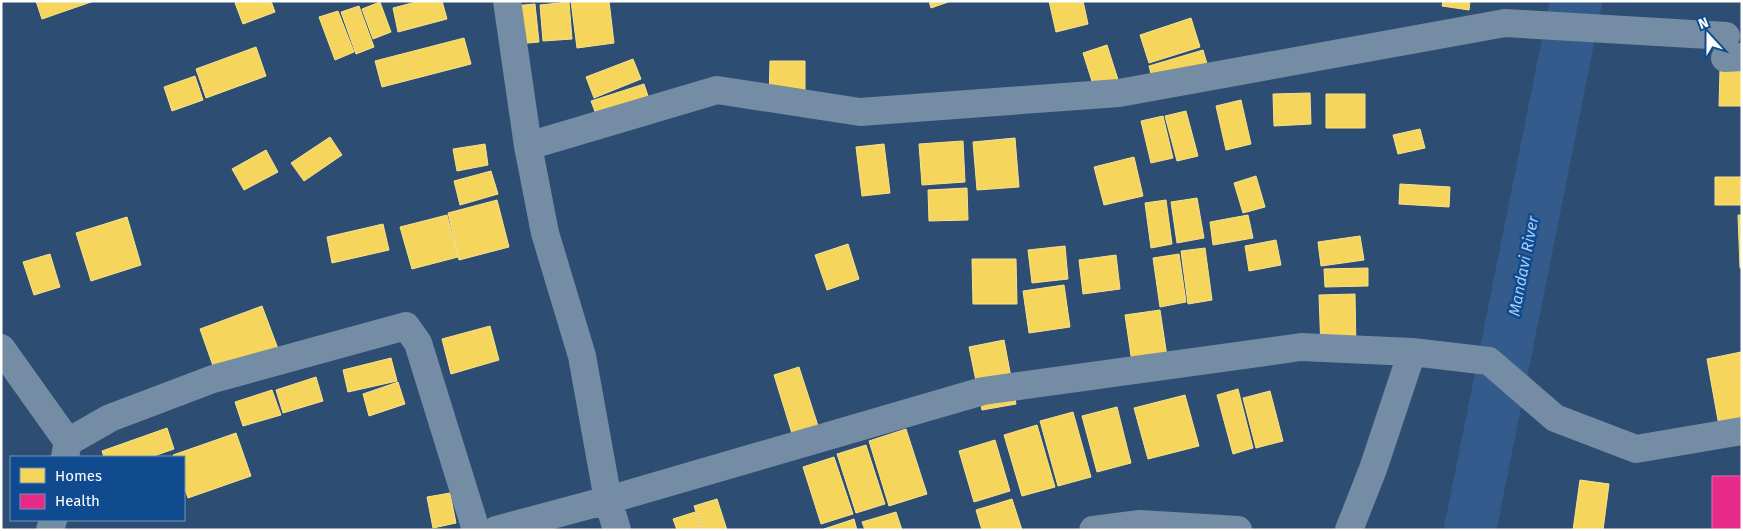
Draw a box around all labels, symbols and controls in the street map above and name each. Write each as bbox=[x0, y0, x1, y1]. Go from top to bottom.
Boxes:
north arrow bbox=[1683, 10, 1733, 60]
text: N bbox=[1696, 14, 1711, 33]
water label: Mandavi River bbox=[1504, 214, 1543, 318]
legend bbox=[10, 456, 185, 521]
text: Homes bbox=[55, 467, 102, 485]
text: Health bbox=[55, 492, 100, 510]

